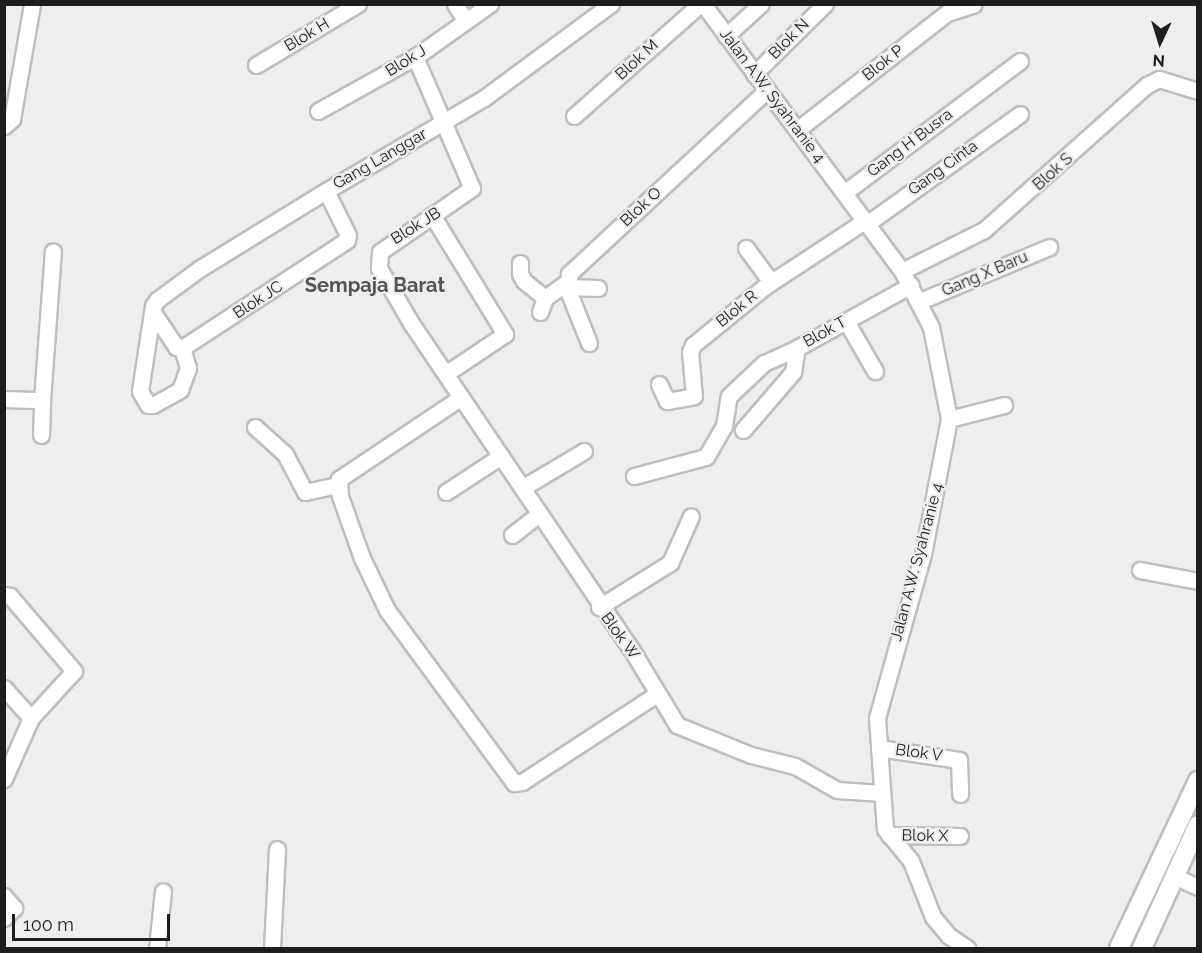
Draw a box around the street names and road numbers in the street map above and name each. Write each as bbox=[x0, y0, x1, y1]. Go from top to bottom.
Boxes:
street label: Blok H bbox=[281, 14, 333, 56]
street label: Blok N bbox=[765, 15, 813, 63]
street label: Jalan A.W. Syahranie 4 bbox=[715, 25, 829, 167]
street label: Blok M bbox=[612, 36, 662, 84]
street label: Blok J bbox=[382, 41, 430, 81]
street label: Blok P bbox=[859, 41, 907, 85]
street label: Gang H Busra bbox=[864, 105, 956, 181]
street label: Gang Langgar bbox=[330, 124, 430, 194]
street label: Gang Cinta bbox=[904, 136, 982, 200]
street label: Blok S bbox=[1029, 149, 1077, 195]
street label: Blok O bbox=[616, 183, 666, 231]
street label: Blok JB bbox=[387, 203, 445, 249]
street label: Gang X Baru bbox=[939, 247, 1031, 301]
street label: Blok JC bbox=[229, 277, 287, 323]
street label: Blok R bbox=[712, 287, 762, 331]
street label: Blok T bbox=[800, 312, 850, 352]
street label: Jalan A.W. Syahranie 4 bbox=[887, 481, 947, 643]
street label: Blok W bbox=[596, 609, 644, 663]
street label: Blok V bbox=[894, 740, 944, 766]
street label: Blok X bbox=[901, 826, 949, 846]

